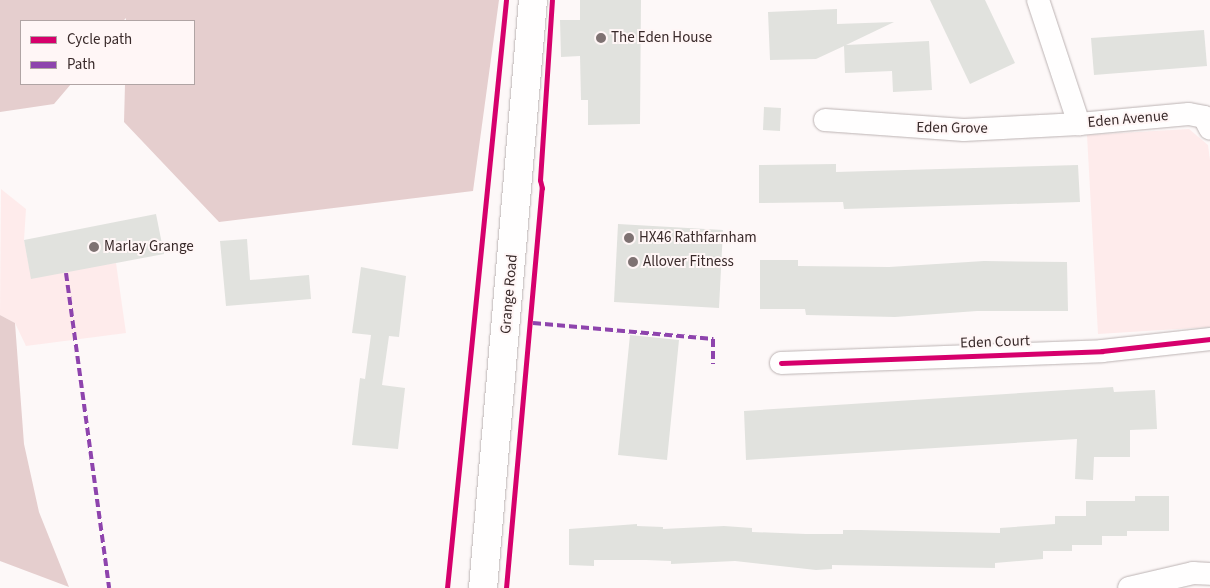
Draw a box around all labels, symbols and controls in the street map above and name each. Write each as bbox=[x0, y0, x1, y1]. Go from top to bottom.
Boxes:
legend bbox=[20, 20, 195, 85]
text: Cycle path bbox=[67, 29, 132, 50]
place label: The Eden House bbox=[611, 29, 712, 47]
marker: The Eden House bbox=[595, 32, 607, 44]
text: Path bbox=[67, 54, 95, 75]
street label: Eden Avenue bbox=[1087, 107, 1169, 131]
street label: Eden Grove bbox=[916, 118, 988, 138]
place label: HX46 Rathfarnham bbox=[639, 229, 757, 247]
marker: HX46 Rathfarnham bbox=[623, 232, 635, 244]
place label: Marlay Grange bbox=[104, 238, 194, 256]
marker: Marlay Grange bbox=[88, 241, 100, 253]
street label: Grange Road bbox=[497, 253, 521, 335]
place label: Allover Fitness bbox=[643, 253, 734, 271]
marker: Allover Fitness bbox=[627, 256, 639, 268]
street label: Eden Court bbox=[960, 332, 1030, 352]

